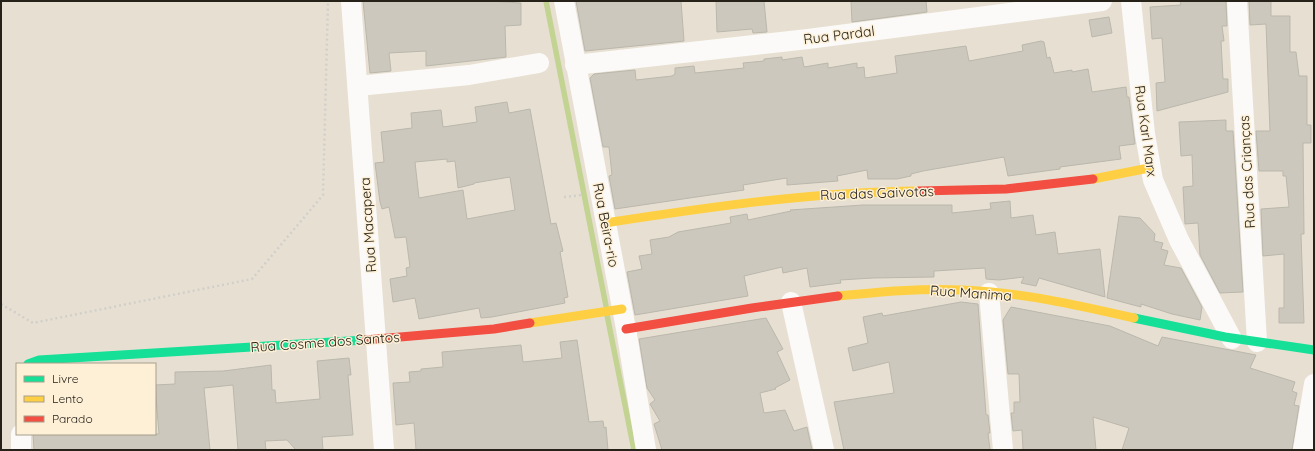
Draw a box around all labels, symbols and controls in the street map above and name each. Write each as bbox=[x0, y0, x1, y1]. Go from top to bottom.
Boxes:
street label: Rua Pardal bbox=[802, 22, 876, 48]
street label: Rua Karl Marx bbox=[1131, 84, 1161, 178]
street label: Rua das Crianças bbox=[1235, 115, 1259, 229]
street label: Rua Macapera bbox=[356, 177, 380, 273]
street label: Rua Beira-rio bbox=[589, 181, 623, 269]
street label: Rua das Gaivotas bbox=[820, 182, 934, 204]
street label: Rua Manima bbox=[930, 281, 1012, 305]
street label: Rua Cosme dos Santos bbox=[250, 328, 400, 356]
legend bbox=[16, 363, 156, 435]
text: Livre bbox=[52, 371, 79, 386]
text: Lento bbox=[52, 391, 83, 406]
text: Parado bbox=[52, 411, 93, 426]

